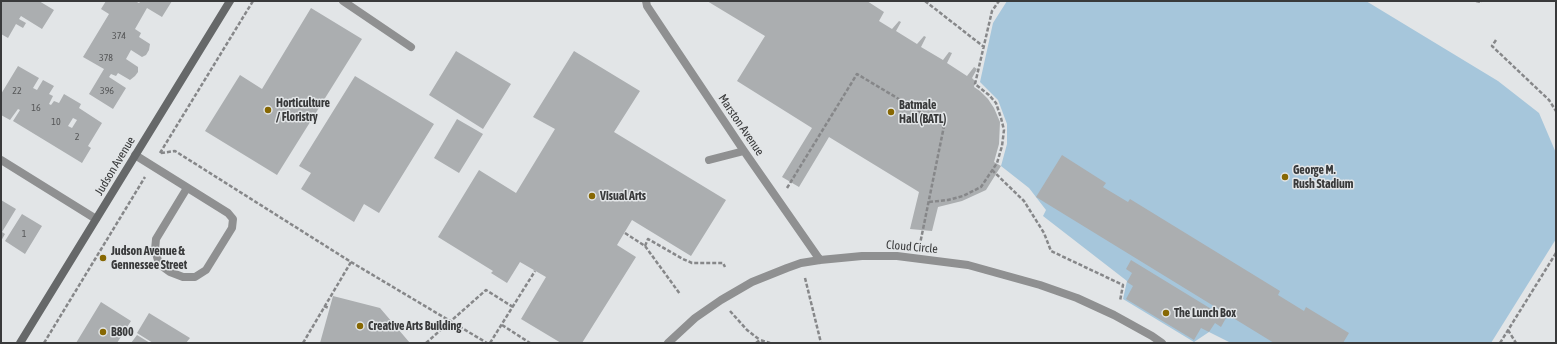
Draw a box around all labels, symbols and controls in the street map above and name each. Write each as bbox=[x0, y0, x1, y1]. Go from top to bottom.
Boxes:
house number: 374 bbox=[112, 30, 126, 42]
house number: 378 bbox=[99, 52, 113, 64]
house number: 22 bbox=[12, 85, 22, 97]
house number: 396 bbox=[100, 85, 114, 97]
street label: Marston Avenue bbox=[715, 92, 767, 158]
place label: Horticulture / Floristry bbox=[276, 96, 330, 124]
place label: Batmale Hall (BATL) bbox=[899, 98, 946, 126]
house number: 16 bbox=[31, 102, 41, 114]
marker: Horticulture / Floristry bbox=[263, 105, 273, 115]
marker: Batmale Hall (BATL) bbox=[886, 107, 896, 117]
house number: 10 bbox=[51, 116, 61, 128]
house number: 2 bbox=[75, 131, 79, 143]
street label: Judson Avenue bbox=[92, 134, 138, 198]
place label: George M. Rush Stadium bbox=[1293, 163, 1353, 191]
marker: George M. Rush Stadium bbox=[1280, 172, 1290, 182]
place label: Visual Arts bbox=[600, 189, 646, 203]
marker: Visual Arts bbox=[587, 191, 597, 201]
house number: 1 bbox=[22, 228, 26, 240]
street label: Cloud Circle bbox=[886, 238, 938, 256]
place label: Judson Avenue & Gennessee Street bbox=[111, 244, 187, 272]
marker: Judson Avenue & Gennessee Street bbox=[98, 253, 108, 263]
place label: The Lunch Box bbox=[1174, 306, 1236, 320]
marker: The Lunch Box bbox=[1161, 308, 1171, 318]
place label: Creative Arts Building bbox=[368, 319, 461, 333]
marker: Creative Arts Building bbox=[355, 321, 365, 331]
place label: B800 bbox=[111, 325, 134, 339]
marker: B800 bbox=[98, 327, 108, 337]

